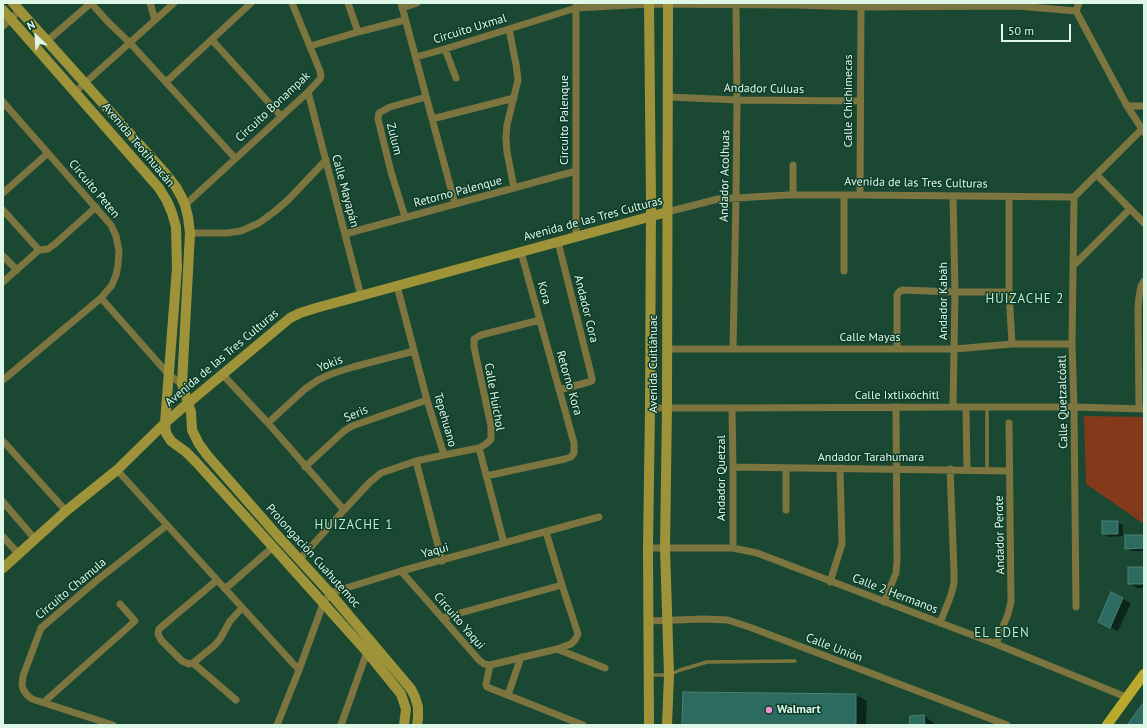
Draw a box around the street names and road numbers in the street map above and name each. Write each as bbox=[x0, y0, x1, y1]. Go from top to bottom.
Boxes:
street label: Circuito Uxmal bbox=[432, 11, 508, 47]
street label: Calle Chichimecas bbox=[842, 55, 856, 147]
street label: Circuito Bonampak bbox=[233, 69, 313, 145]
street label: Circuito Palenque bbox=[558, 75, 572, 165]
street label: Andador Culuas bbox=[724, 81, 804, 97]
street label: Avenida Teotihuacán bbox=[99, 100, 177, 190]
street label: Zulum bbox=[383, 122, 405, 156]
street label: Andador Acolhuas bbox=[717, 130, 733, 222]
street label: Calle Mayapán bbox=[328, 153, 362, 229]
street label: Circuito Peten bbox=[65, 157, 123, 221]
street label: Retorno Palenque bbox=[412, 173, 504, 211]
street label: Avenida de las Tres Culturas bbox=[844, 175, 988, 191]
street label: Avenida de las Tres Culturas bbox=[522, 194, 664, 244]
street label: Andador Kabáh bbox=[937, 262, 951, 340]
street label: Andador Cora bbox=[571, 274, 601, 344]
street label: Kora bbox=[534, 280, 554, 306]
street label: Avenida de las Tres Culturas bbox=[162, 306, 282, 410]
street label: Avenida Cuitláhuac bbox=[647, 315, 661, 413]
street label: Calle Mayas bbox=[840, 331, 900, 345]
street label: Retorno Kora bbox=[553, 349, 585, 417]
street label: Yokis bbox=[315, 353, 345, 375]
street label: Calle Quetzalcóatl bbox=[1055, 355, 1071, 449]
street label: Calle Huichol bbox=[481, 362, 507, 432]
street label: Calle Ixtlixóchitl bbox=[855, 389, 939, 403]
street label: Tepehuano bbox=[430, 391, 460, 449]
street label: Seris bbox=[342, 403, 370, 425]
street label: Andador Quetzal bbox=[715, 435, 729, 521]
street label: Andador Tarahumara bbox=[818, 451, 924, 465]
street label: Andador Perote bbox=[992, 495, 1008, 575]
street label: Prolongación Cuahutemoc bbox=[263, 501, 363, 611]
street label: Yaqui bbox=[420, 540, 450, 562]
street label: Circuito Chamula bbox=[33, 555, 109, 623]
street label: Calle 2 Hermanos bbox=[850, 571, 940, 617]
street label: Circuito Yaqui bbox=[430, 590, 488, 652]
street label: Calle Unión bbox=[804, 631, 864, 665]

